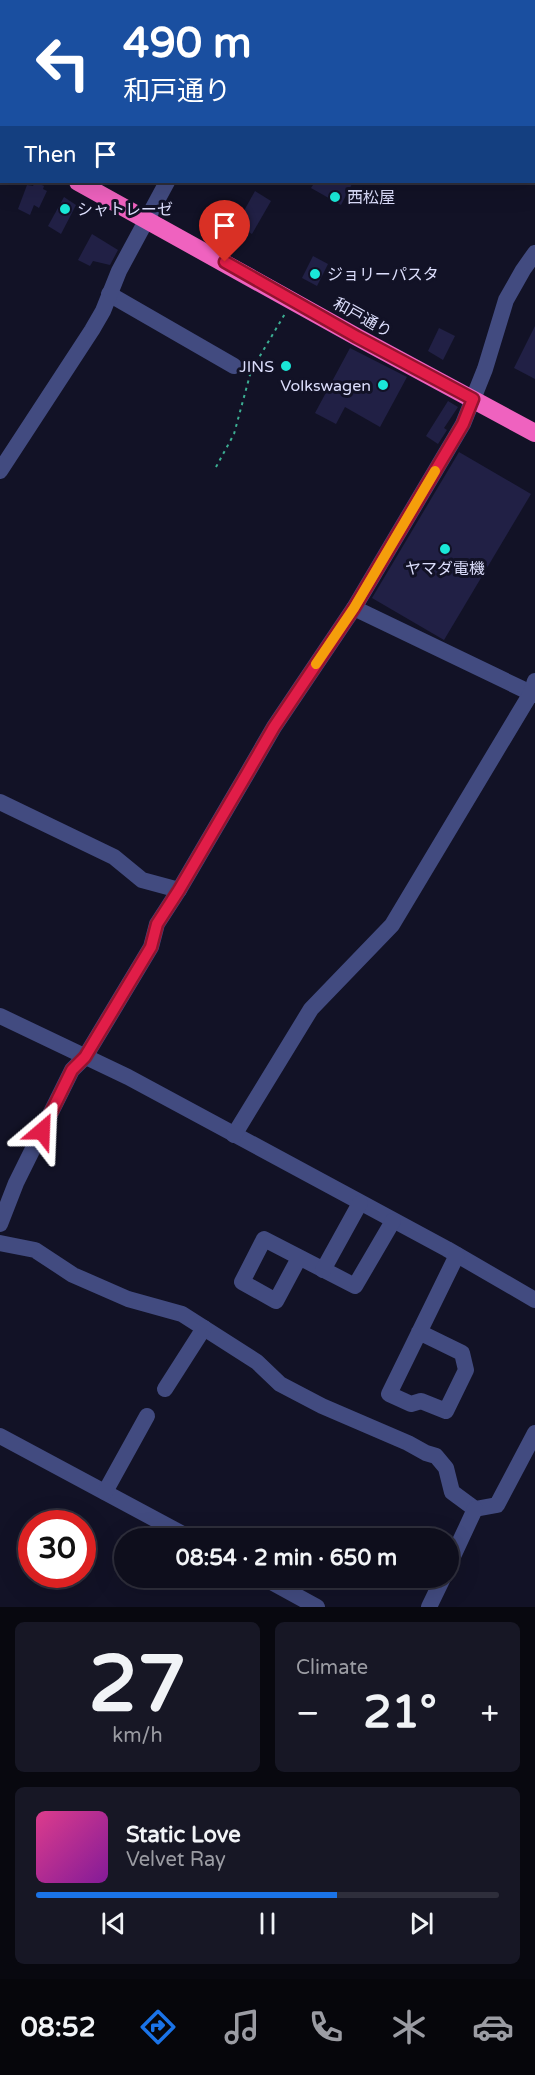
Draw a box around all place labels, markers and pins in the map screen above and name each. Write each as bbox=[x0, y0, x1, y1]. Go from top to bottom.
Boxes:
place label: 西松屋 bbox=[347, 188, 395, 208]
marker: 西松屋 bbox=[328, 190, 342, 204]
place label: シャトレーゼ bbox=[77, 200, 173, 220]
pin bbox=[199, 200, 250, 262]
marker: シャトレーゼ bbox=[58, 202, 72, 216]
place label: ジョリーパスタ bbox=[327, 265, 439, 285]
marker: ジョリーパスタ bbox=[308, 267, 322, 281]
place label: JINS bbox=[239, 357, 274, 377]
marker: JINS bbox=[279, 359, 293, 373]
place label: Volkswagen bbox=[280, 376, 371, 396]
marker: Volkswagen bbox=[376, 378, 390, 392]
marker: ヤマダ電機 bbox=[438, 542, 452, 556]
place label: ヤマダ電機 bbox=[405, 559, 485, 579]

